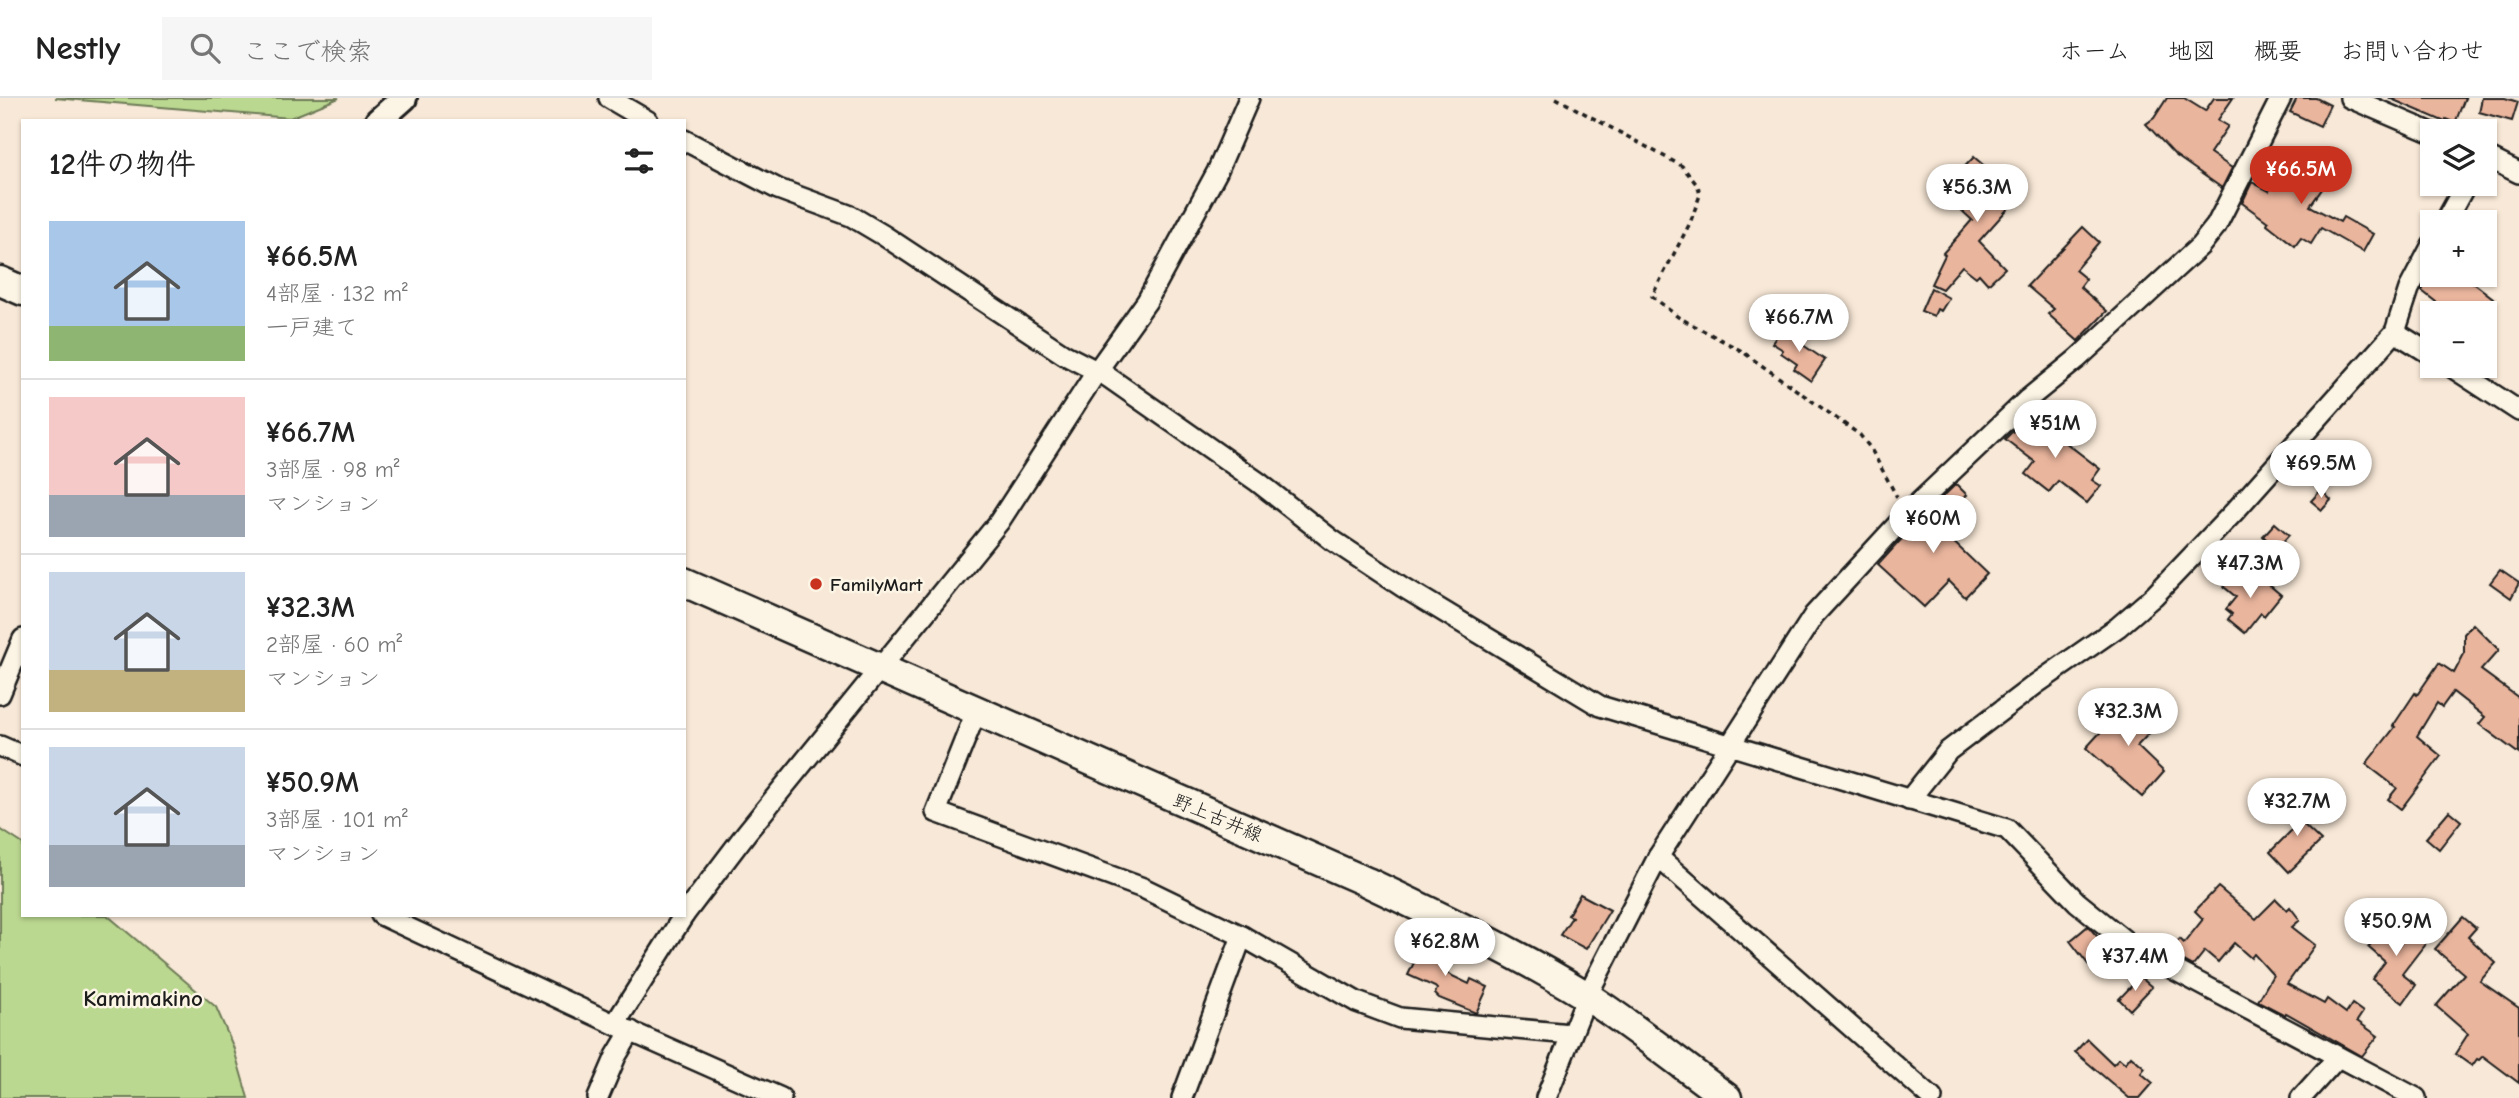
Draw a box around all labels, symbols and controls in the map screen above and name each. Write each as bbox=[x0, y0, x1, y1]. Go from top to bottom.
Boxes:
search box bbox=[162, 17, 652, 80]
text: Nestly bbox=[35, 29, 120, 67]
icon: search bbox=[186, 29, 224, 67]
text: ここで検索 bbox=[242, 37, 373, 67]
text: ホーム bbox=[2059, 37, 2130, 65]
text: 地図 bbox=[2168, 37, 2216, 65]
text: 概要 bbox=[2254, 37, 2302, 65]
text: お問い合わせ bbox=[2340, 37, 2484, 65]
map controls bbox=[2420, 119, 2497, 378]
button: layers bbox=[2420, 119, 2497, 196]
icon: filters bbox=[620, 142, 658, 180]
pin: ¥66.5M bbox=[2244, 146, 2358, 206]
text: 12件の物件 bbox=[49, 147, 196, 182]
text: ¥66.5M bbox=[2266, 155, 2336, 182]
pin: ¥56.3M bbox=[1920, 164, 2034, 224]
text: ¥56.3M bbox=[1942, 173, 2012, 200]
button: + bbox=[2420, 210, 2497, 287]
text: ¥66.5M bbox=[266, 239, 358, 274]
icon: home bbox=[105, 249, 189, 333]
text: 4部屋 · 132 m² bbox=[266, 280, 408, 307]
pin: ¥66.7M bbox=[1742, 294, 1856, 354]
button: − bbox=[2420, 301, 2497, 378]
text: ¥66.7M bbox=[1765, 303, 1833, 330]
text: 一戸建て bbox=[266, 314, 358, 341]
pin: ¥51M bbox=[2014, 400, 2096, 460]
text: ¥51M bbox=[2029, 409, 2081, 436]
text: ¥66.7M bbox=[266, 415, 355, 450]
icon: home bbox=[105, 425, 189, 509]
pin: ¥69.5M bbox=[2264, 440, 2378, 500]
text: ¥69.5M bbox=[2286, 449, 2356, 476]
text: 3部屋 · 98 m² bbox=[266, 456, 400, 483]
text: マンション bbox=[266, 490, 380, 517]
pin: ¥60M bbox=[1892, 496, 1974, 555]
text: ¥60M bbox=[1905, 504, 1961, 531]
pin: ¥47.3M bbox=[2193, 540, 2307, 600]
text: ¥47.3M bbox=[2217, 549, 2283, 576]
place label: FamilyMart bbox=[830, 574, 923, 596]
marker: FamilyMart bbox=[808, 576, 824, 592]
text: ¥32.3M bbox=[266, 590, 355, 625]
icon: home bbox=[105, 600, 189, 684]
text: 2部屋 · 60 m² bbox=[266, 631, 402, 658]
text: マンション bbox=[266, 665, 380, 692]
pin: ¥32.3M bbox=[2071, 688, 2185, 748]
text: ¥32.3M bbox=[2094, 697, 2162, 724]
text: ¥50.9M bbox=[266, 765, 359, 800]
icon: home bbox=[105, 775, 189, 859]
pin: ¥32.7M bbox=[2240, 778, 2354, 838]
text: ¥32.7M bbox=[2263, 787, 2331, 814]
street label: 野上古井線 bbox=[1170, 789, 1266, 847]
text: 3部屋 · 101 m² bbox=[266, 806, 408, 833]
text: マンション bbox=[266, 840, 380, 867]
pin: ¥50.9M bbox=[2339, 898, 2453, 958]
text: ¥50.9M bbox=[2360, 907, 2432, 934]
pin: ¥62.8M bbox=[1388, 918, 1502, 978]
text: ¥62.8M bbox=[1410, 927, 1480, 954]
pin: ¥37.4M bbox=[2078, 934, 2192, 993]
text: ¥37.4M bbox=[2102, 942, 2168, 969]
district label: Kamimakino bbox=[83, 985, 203, 1012]

